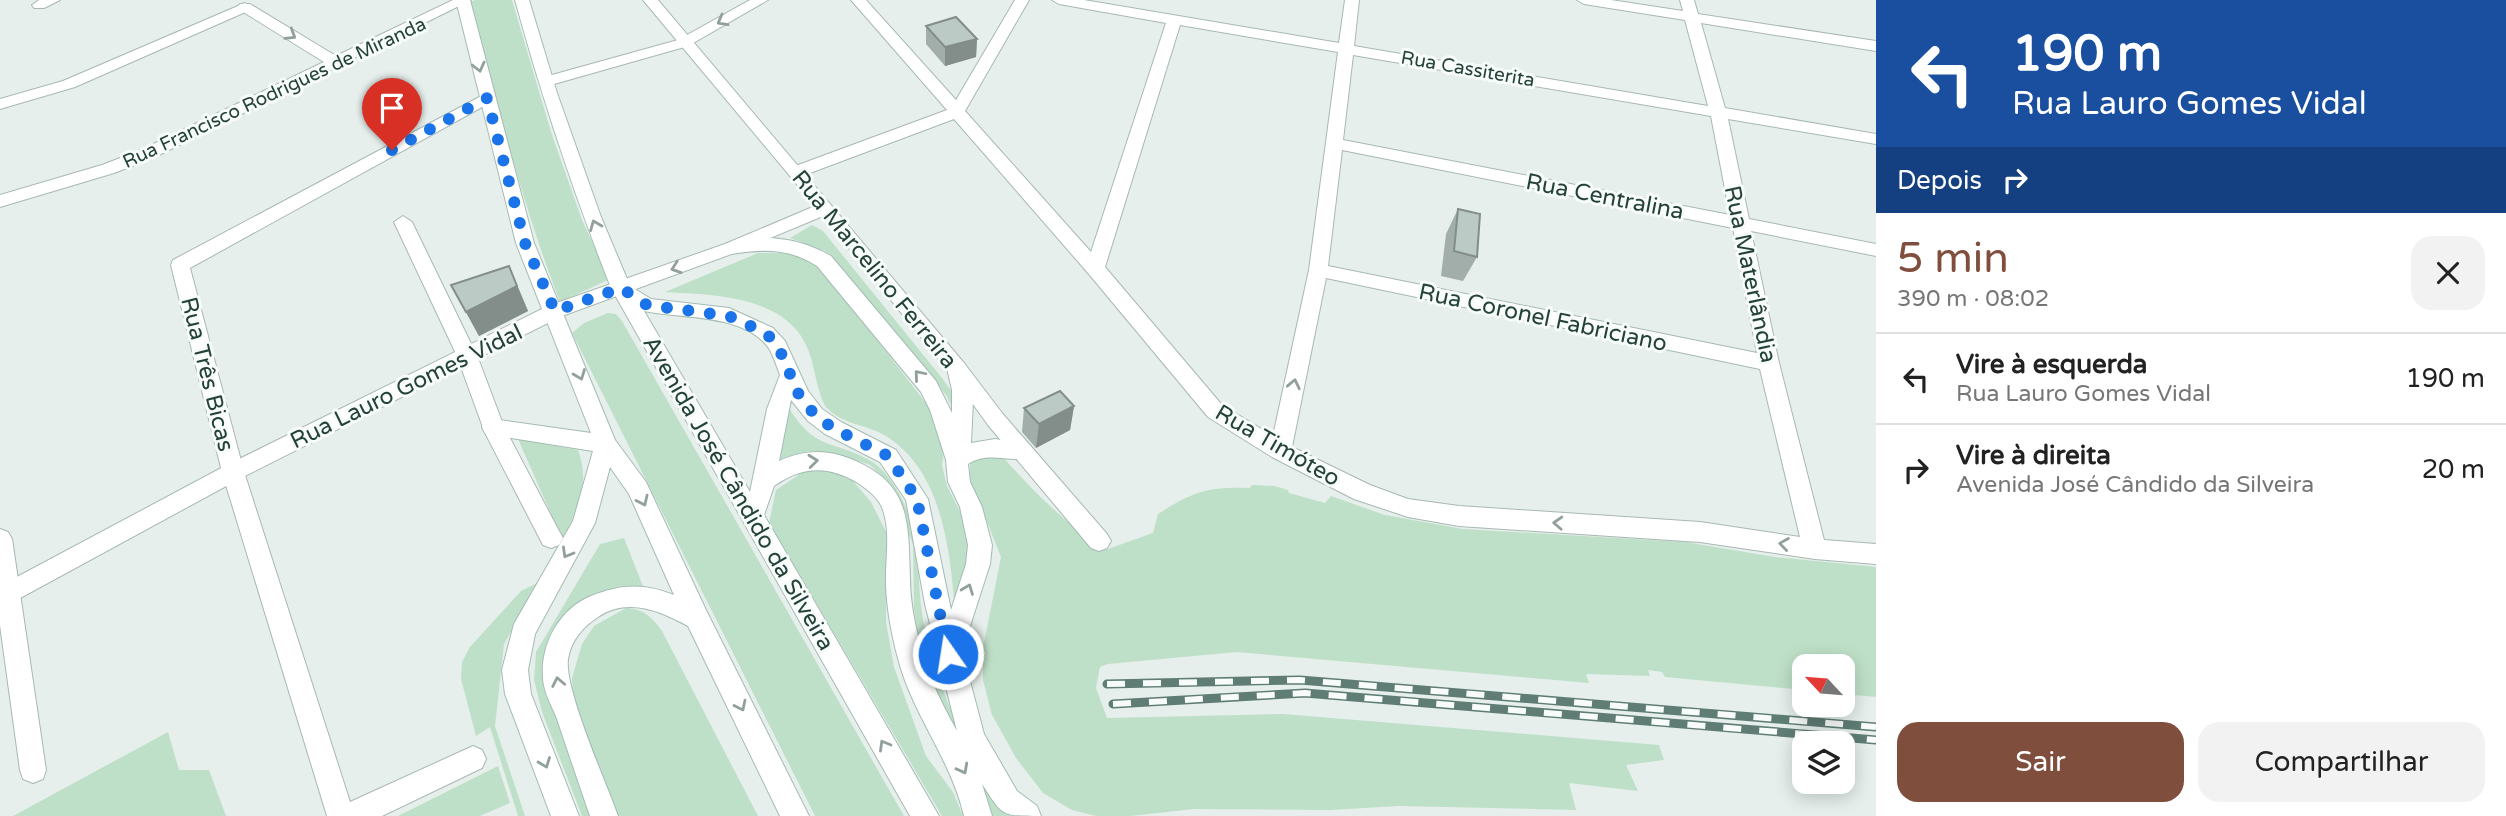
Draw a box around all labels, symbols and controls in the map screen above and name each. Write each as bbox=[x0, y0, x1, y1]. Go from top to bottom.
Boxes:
street label: Rua Francisco Rodrigues de Miranda bbox=[119, 13, 430, 173]
one-way arrow bbox=[717, 13, 729, 26]
text: 190 m bbox=[2012, 25, 2162, 84]
one-way arrow bbox=[283, 27, 296, 40]
icon: left bbox=[1897, 28, 1988, 119]
street label: Rua Cassiterita bbox=[1399, 46, 1536, 92]
one-way arrow bbox=[471, 61, 485, 73]
pin bbox=[362, 78, 422, 150]
text: Rua Lauro Gomes Vidal bbox=[2012, 85, 2367, 123]
icon: arrive bbox=[373, 89, 411, 127]
icon: right bbox=[1996, 161, 2034, 199]
street label: Rua Marcelino Ferreira bbox=[786, 165, 963, 375]
text: Depois bbox=[1897, 165, 1982, 196]
street label: Rua Centralina bbox=[1523, 168, 1686, 226]
street label: Rua Materlândia bbox=[1718, 183, 1782, 365]
one-way arrow bbox=[590, 219, 604, 231]
text: 5 min bbox=[1897, 233, 2009, 284]
button: close bbox=[2411, 236, 2485, 310]
one-way arrow bbox=[670, 259, 682, 273]
street label: Rua Coronel Fabriciano bbox=[1416, 278, 1670, 358]
text: 390 m · 08:02 bbox=[1897, 285, 2049, 313]
street label: Rua Três Bicas bbox=[174, 294, 240, 454]
street label: Rua Lauro Gomes Vidal bbox=[286, 318, 527, 455]
street label: Avenida José Cândido da Silveira bbox=[636, 331, 840, 656]
text: Vire à esquerda bbox=[1956, 349, 2147, 380]
icon: left bbox=[1897, 360, 1935, 398]
text: 190 m bbox=[2405, 363, 2485, 394]
one-way arrow bbox=[571, 368, 585, 380]
one-way arrow bbox=[915, 371, 927, 384]
one-way arrow bbox=[1285, 378, 1300, 390]
text: Rua Lauro Gomes Vidal bbox=[1956, 380, 2211, 408]
street label: Rua Timóteo bbox=[1210, 399, 1345, 493]
text: Vire à direita bbox=[1956, 440, 2111, 471]
icon: right bbox=[1897, 451, 1935, 489]
one-way arrow bbox=[807, 454, 818, 469]
text: 20 m bbox=[2422, 454, 2485, 485]
text: Avenida José Cândido da Silveira bbox=[1956, 471, 2314, 499]
one-way arrow bbox=[635, 494, 649, 506]
one-way arrow bbox=[1552, 516, 1563, 531]
one-way arrow bbox=[1778, 537, 1790, 552]
one-way arrow bbox=[562, 546, 575, 559]
one-way arrow bbox=[960, 583, 974, 595]
position arrow bbox=[911, 617, 985, 691]
north arrow bbox=[1792, 654, 1855, 718]
map controls bbox=[1792, 654, 1855, 794]
one-way arrow bbox=[552, 676, 567, 688]
one-way arrow bbox=[732, 699, 746, 711]
button: Sair bbox=[1897, 722, 2184, 802]
button: Compartilhar bbox=[2198, 722, 2485, 802]
button: layers bbox=[1792, 731, 1855, 794]
one-way arrow bbox=[879, 739, 892, 752]
one-way arrow bbox=[536, 757, 550, 769]
one-way arrow bbox=[955, 762, 968, 775]

